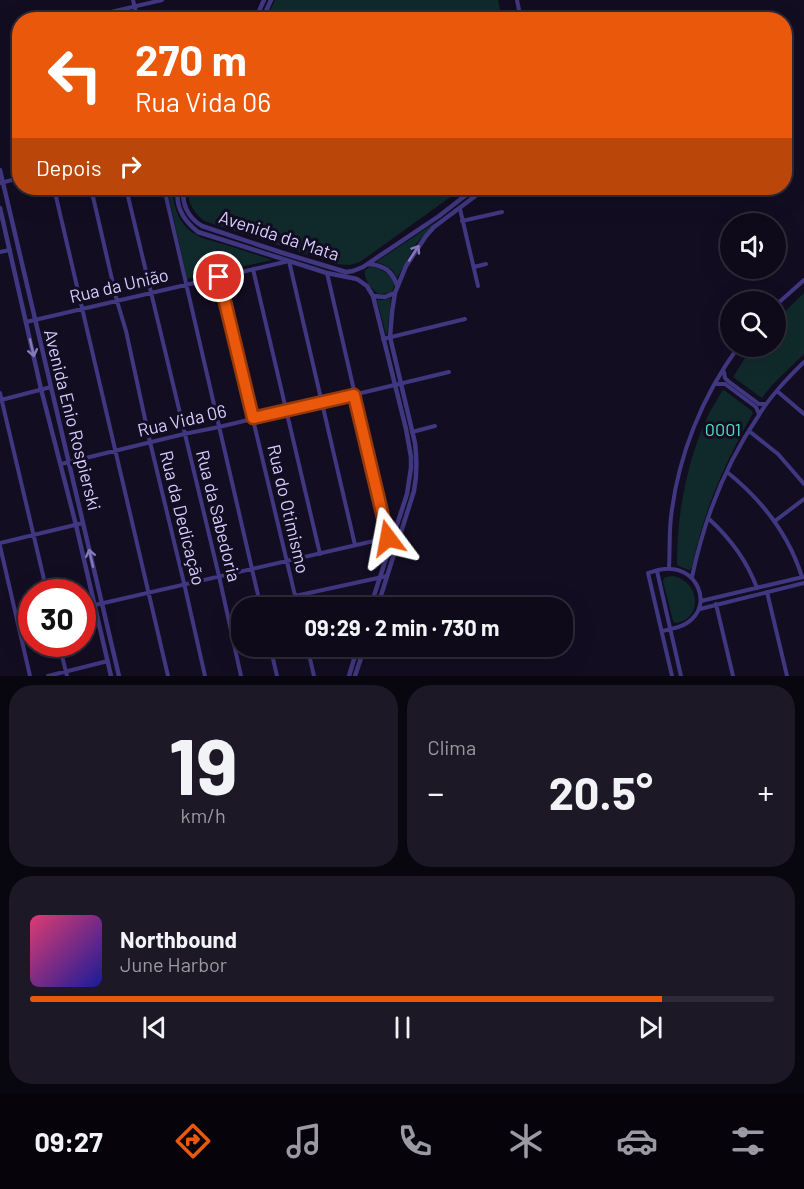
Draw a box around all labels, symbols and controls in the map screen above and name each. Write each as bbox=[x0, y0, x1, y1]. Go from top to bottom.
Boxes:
text: 270 m bbox=[135, 34, 247, 84]
icon: left bbox=[36, 36, 114, 114]
text: Rua Vida 06 bbox=[135, 85, 271, 117]
icon: right bbox=[114, 150, 147, 183]
text: Depois bbox=[36, 154, 102, 180]
street label: Avenida da Mata bbox=[216, 205, 342, 265]
map controls bbox=[720, 213, 786, 357]
button: sound bbox=[720, 213, 786, 279]
one-way arrow bbox=[407, 244, 420, 261]
pin bbox=[193, 251, 244, 302]
icon: arrive bbox=[202, 260, 235, 293]
street label: Rua da União bbox=[67, 263, 170, 307]
button: search bbox=[720, 291, 786, 357]
street label: Avenida Enio Rospierski bbox=[40, 327, 106, 513]
one-way arrow bbox=[27, 338, 38, 357]
street label: Rua Vida 06 bbox=[135, 399, 228, 441]
park label: 0001 bbox=[705, 418, 741, 440]
street label: Rua do Otimismo bbox=[263, 442, 315, 575]
street label: Rua da Dedicação bbox=[156, 448, 210, 587]
street label: Rua da Sabedoria bbox=[192, 448, 246, 584]
position arrow bbox=[356, 506, 420, 570]
one-way arrow bbox=[85, 549, 97, 568]
speed limit sign: 30 bbox=[18, 579, 96, 657]
text: 09:29 · 2 min · 730 m bbox=[304, 614, 500, 640]
text: 19 bbox=[169, 717, 238, 811]
text: Clima bbox=[428, 735, 476, 759]
text: 20.5° bbox=[549, 765, 653, 819]
text: − bbox=[428, 772, 444, 812]
text: + bbox=[758, 772, 774, 812]
text: km/h bbox=[181, 803, 226, 827]
text: Northbound bbox=[120, 926, 237, 952]
text: June Harbor bbox=[120, 952, 227, 976]
icon: previous bbox=[138, 1011, 171, 1044]
icon: pause bbox=[386, 1011, 419, 1044]
icon: next bbox=[634, 1011, 667, 1044]
icon: directions bbox=[172, 1120, 214, 1162]
icon: music bbox=[283, 1120, 325, 1162]
icon: phone bbox=[394, 1120, 436, 1162]
icon: climate bbox=[505, 1120, 547, 1162]
icon: car bbox=[616, 1120, 658, 1162]
icon: filters bbox=[727, 1120, 769, 1162]
text: 09:27 bbox=[35, 1125, 103, 1157]

